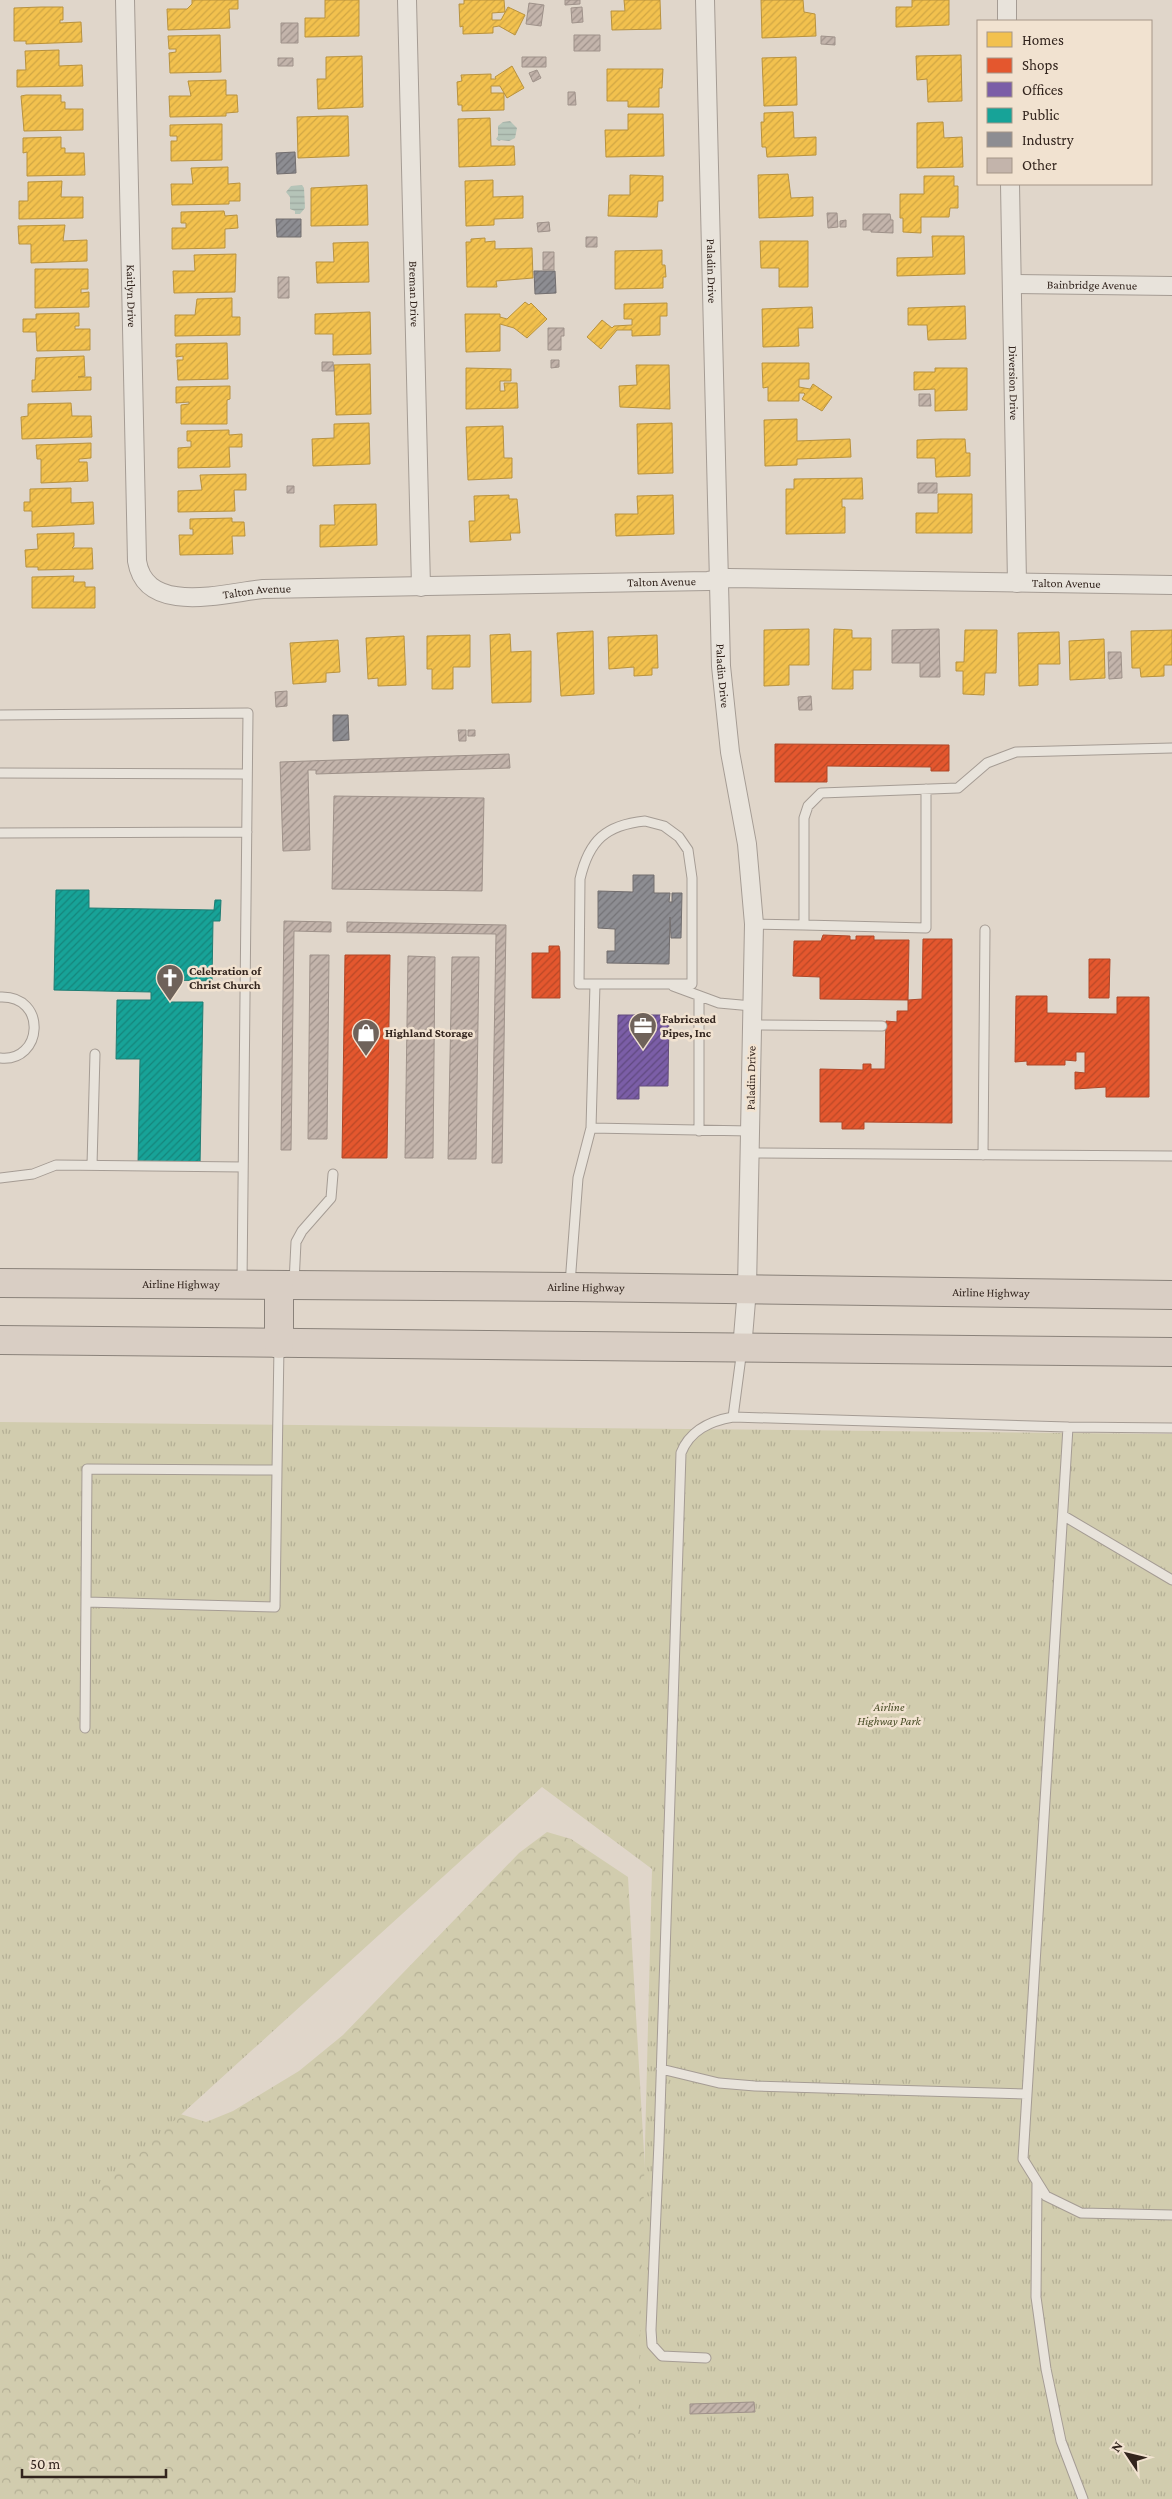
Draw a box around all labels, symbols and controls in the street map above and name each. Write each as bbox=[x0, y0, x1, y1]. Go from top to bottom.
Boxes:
legend bbox=[977, 20, 1152, 185]
text: Homes bbox=[1022, 32, 1064, 48]
text: Shops bbox=[1022, 57, 1058, 74]
text: Offices bbox=[1022, 82, 1063, 98]
text: Public bbox=[1022, 107, 1060, 123]
text: Industry bbox=[1022, 132, 1074, 149]
text: Other bbox=[1022, 157, 1058, 173]
street label: Paladin Drive bbox=[704, 239, 719, 303]
street label: Breman Drive bbox=[406, 261, 422, 327]
street label: Kaitlyn Drive bbox=[124, 264, 139, 328]
street label: Bainbridge Avenue bbox=[1047, 277, 1137, 293]
street label: Diversion Drive bbox=[1006, 346, 1021, 420]
street label: Talton Avenue bbox=[627, 574, 696, 589]
street label: Talton Avenue bbox=[1032, 576, 1101, 591]
street label: Talton Avenue bbox=[222, 581, 291, 602]
street label: Paladin Drive bbox=[713, 643, 732, 709]
church icon: Celebration of Christ Church bbox=[155, 963, 185, 1002]
place label: Celebration of Christ Church bbox=[189, 964, 262, 992]
office icon: Fabricated Pipes, Inc bbox=[628, 1011, 658, 1050]
place label: Fabricated Pipes, Inc bbox=[662, 1012, 717, 1040]
shop icon: Highland Storage bbox=[351, 1018, 381, 1057]
place label: Highland Storage bbox=[385, 1026, 474, 1040]
street label: Paladin Drive bbox=[743, 1046, 759, 1110]
street label: Airline Highway bbox=[142, 1277, 220, 1292]
street label: Airline Highway bbox=[547, 1280, 625, 1295]
street label: Airline Highway bbox=[952, 1285, 1030, 1300]
park label: Airline Highway Park bbox=[857, 1700, 922, 1728]
north arrow bbox=[1102, 2429, 1152, 2479]
text: N bbox=[1107, 2438, 1126, 2455]
scale bar bbox=[22, 2446, 166, 2478]
text: 50 m bbox=[30, 2456, 60, 2472]

